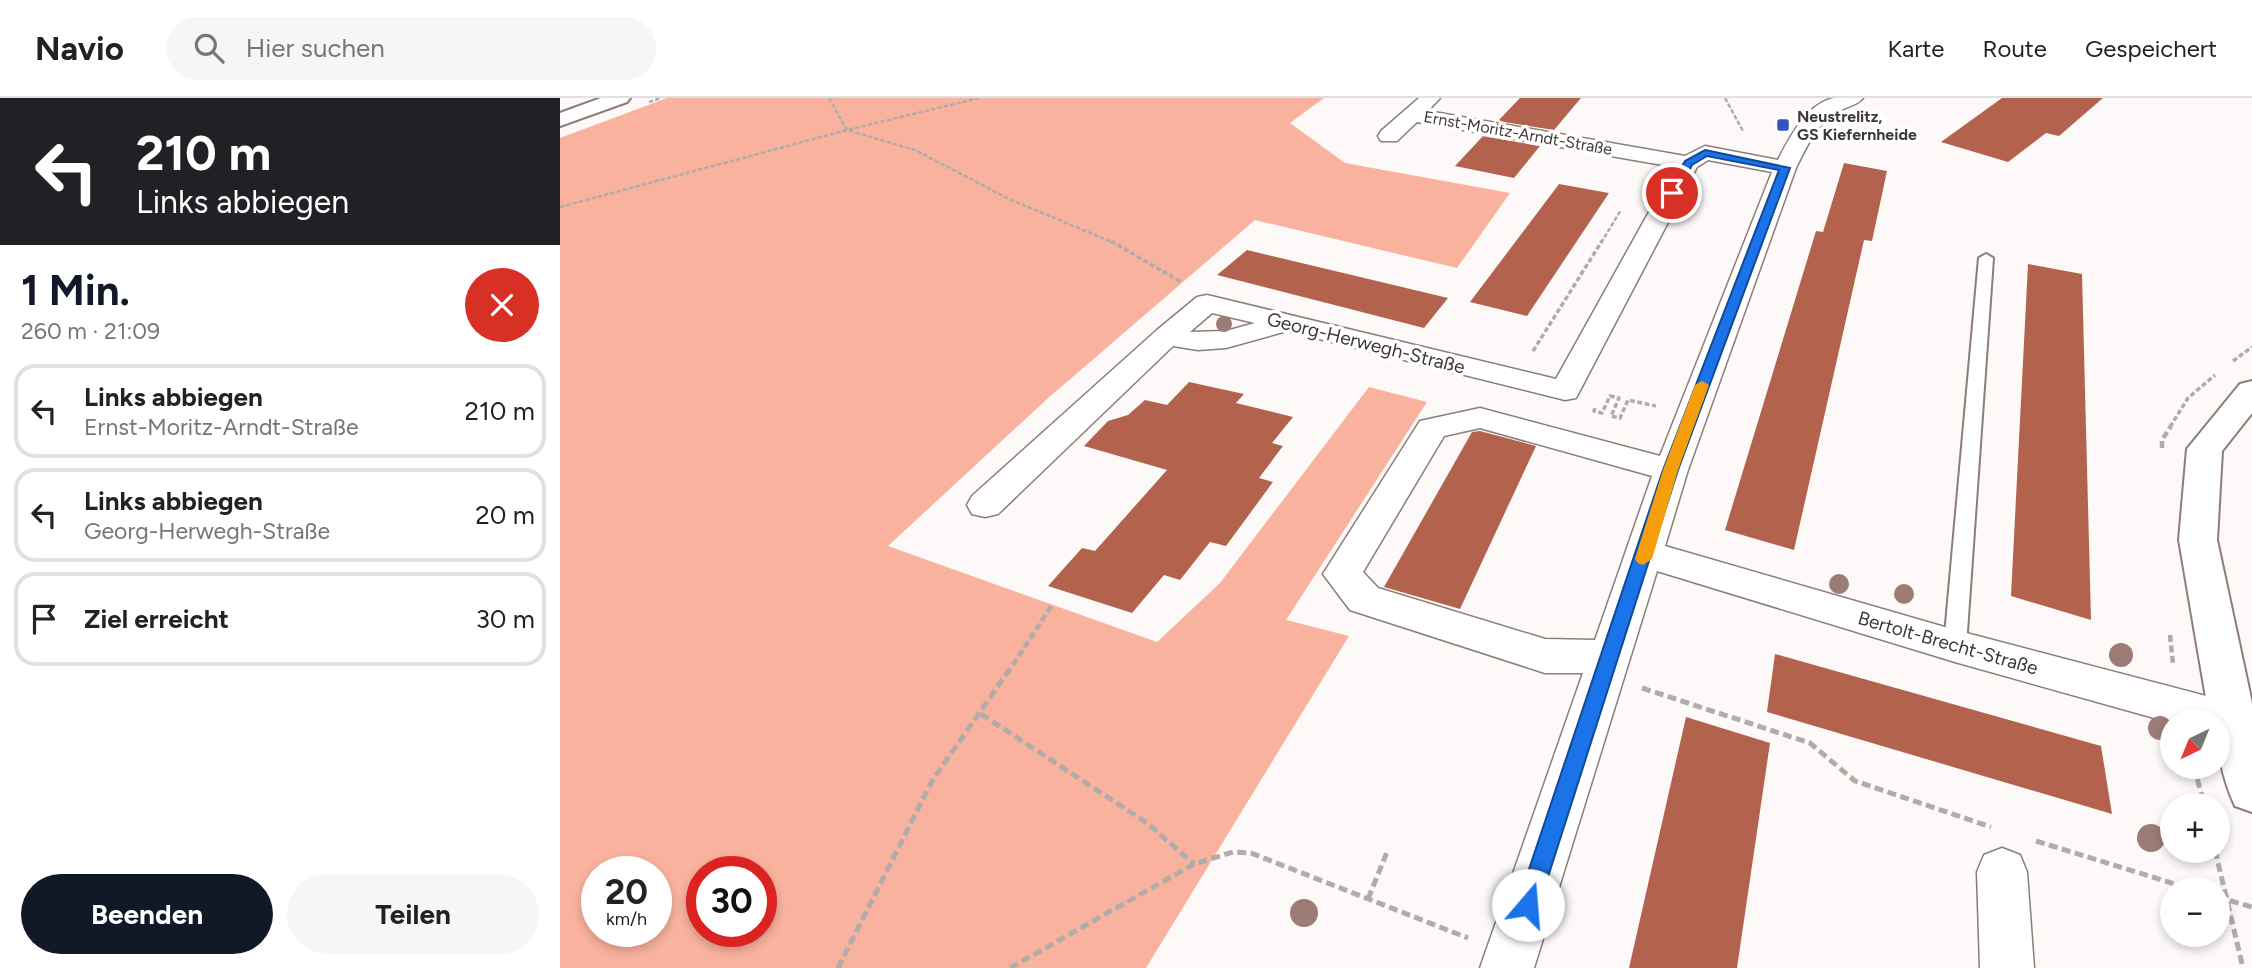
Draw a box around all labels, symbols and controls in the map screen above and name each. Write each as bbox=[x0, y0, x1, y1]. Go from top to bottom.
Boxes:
search box bbox=[166, 17, 656, 80]
text: Navio bbox=[35, 29, 124, 68]
icon: search bbox=[190, 29, 228, 67]
text: Hier suchen bbox=[246, 32, 385, 64]
text: Karte bbox=[1888, 34, 1944, 63]
text: Route bbox=[1982, 34, 2047, 63]
text: Gespeichert bbox=[2085, 34, 2217, 63]
street label: Ernst-Moritz-Arndt-Straße bbox=[1422, 107, 1614, 159]
place label: Neustrelitz, GS Kiefernheide bbox=[1797, 107, 1917, 144]
marker: Neustrelitz, GS Kiefernheide bbox=[1775, 117, 1791, 133]
text: 210 m bbox=[136, 123, 271, 182]
icon: left bbox=[21, 126, 112, 217]
pin bbox=[1642, 163, 1702, 223]
icon: arrive bbox=[1653, 174, 1691, 212]
text: Links abbiegen bbox=[136, 183, 349, 221]
text: 1 Min. bbox=[21, 265, 130, 316]
button: close bbox=[465, 268, 539, 342]
street label: Georg-Herwegh-Straße bbox=[1265, 307, 1467, 379]
text: 260 m · 21:09 bbox=[21, 317, 160, 345]
text: Links abbiegen bbox=[84, 381, 263, 413]
icon: left bbox=[25, 392, 63, 430]
text: 210 m bbox=[465, 395, 535, 427]
text: Ernst-Moritz-Arndt-Straße bbox=[84, 413, 359, 441]
text: Links abbiegen bbox=[84, 485, 263, 517]
icon: left bbox=[25, 496, 63, 534]
text: 20 m bbox=[475, 499, 535, 531]
text: Georg-Herwegh-Straße bbox=[84, 517, 330, 545]
icon: arrive bbox=[25, 600, 63, 638]
text: Ziel erreicht bbox=[84, 603, 229, 635]
text: 30 m bbox=[476, 603, 535, 635]
street label: Bertolt-Brecht-Straße bbox=[1855, 606, 2041, 680]
north arrow bbox=[2160, 709, 2230, 779]
map controls bbox=[2160, 709, 2230, 947]
button: + bbox=[2160, 793, 2230, 863]
speed limit sign: 30 bbox=[686, 856, 777, 947]
position arrow bbox=[1491, 868, 1565, 942]
text: 20 bbox=[605, 871, 648, 913]
button: Beenden bbox=[21, 874, 273, 954]
button: Teilen bbox=[287, 874, 539, 954]
button: − bbox=[2160, 877, 2230, 947]
text: km/h bbox=[606, 908, 647, 930]

